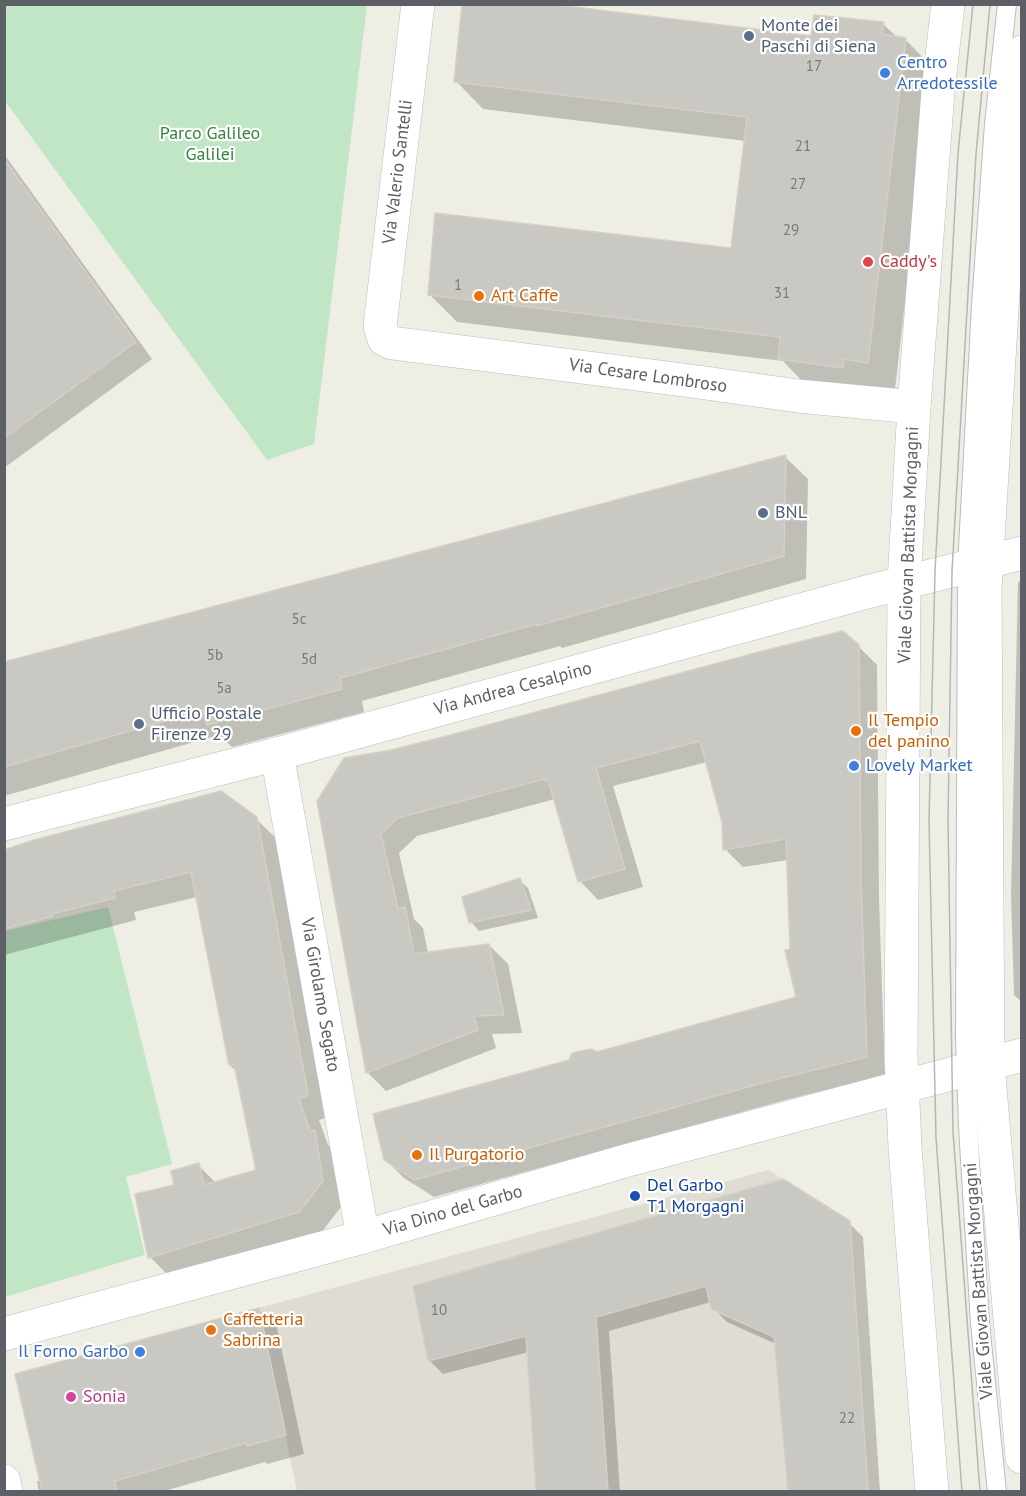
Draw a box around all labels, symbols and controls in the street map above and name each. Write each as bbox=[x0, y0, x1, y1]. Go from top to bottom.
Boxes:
place label: Monte dei Paschi di Siena bbox=[761, 15, 876, 57]
marker: Monte dei Paschi di Siena bbox=[742, 29, 756, 43]
place label: Centro Arredotessile bbox=[897, 52, 998, 94]
house number: 17 bbox=[806, 58, 822, 76]
marker: Centro Arredotessile bbox=[878, 66, 892, 80]
street label: Via Valerio Santelli bbox=[378, 98, 418, 246]
park label: Parco Galileo Galilei bbox=[160, 123, 260, 166]
house number: 21 bbox=[795, 138, 811, 156]
house number: 27 bbox=[790, 176, 806, 194]
house number: 29 bbox=[783, 222, 799, 240]
place label: Caddy's bbox=[880, 251, 937, 273]
marker: Caddy's bbox=[861, 255, 875, 269]
house number: 1 bbox=[454, 277, 462, 295]
place label: Art Caffe bbox=[491, 285, 558, 307]
house number: 31 bbox=[774, 285, 790, 303]
marker: Art Caffe bbox=[472, 289, 486, 303]
street label: Via Cesare Lombroso bbox=[568, 354, 728, 398]
street label: Viale Giovan Battista Morgagni bbox=[894, 426, 924, 664]
place label: BNL bbox=[775, 502, 807, 524]
marker: BNL bbox=[756, 506, 770, 520]
house number: 5c bbox=[292, 611, 306, 629]
house number: 5b bbox=[207, 647, 223, 665]
house number: 5d bbox=[301, 651, 317, 669]
street label: Via Andrea Cesalpino bbox=[432, 658, 594, 720]
house number: 5a bbox=[216, 680, 232, 698]
place label: Ufficio Postale Firenze 29 bbox=[151, 703, 262, 746]
place label: Il Tempio del panino bbox=[868, 710, 950, 752]
marker: Ufficio Postale Firenze 29 bbox=[132, 717, 146, 731]
marker: Il Tempio del panino bbox=[849, 724, 863, 738]
place label: Lovely Market bbox=[866, 755, 973, 777]
marker: Lovely Market bbox=[847, 759, 861, 773]
street label: Via Girolamo Segato bbox=[296, 916, 344, 1074]
place label: Il Purgatorio bbox=[429, 1144, 524, 1166]
marker: Il Purgatorio bbox=[410, 1148, 424, 1162]
street label: Viale Giovan Battista Morgagni bbox=[960, 1162, 998, 1400]
place label: Del Garbo T1 Morgagni bbox=[647, 1175, 745, 1218]
street label: Via Dino del Garbo bbox=[381, 1181, 525, 1241]
marker: Del Garbo T1 Morgagni bbox=[628, 1189, 642, 1203]
house number: 10 bbox=[431, 1302, 447, 1320]
place label: Caffetteria Sabrina bbox=[223, 1309, 303, 1352]
marker: Caffetteria Sabrina bbox=[204, 1323, 218, 1337]
place label: Il Forno Garbo bbox=[18, 1341, 128, 1363]
marker: Il Forno Garbo bbox=[133, 1345, 147, 1359]
place label: Sonia bbox=[83, 1386, 126, 1408]
marker: Sonia bbox=[64, 1390, 78, 1404]
house number: 22 bbox=[839, 1410, 855, 1428]

